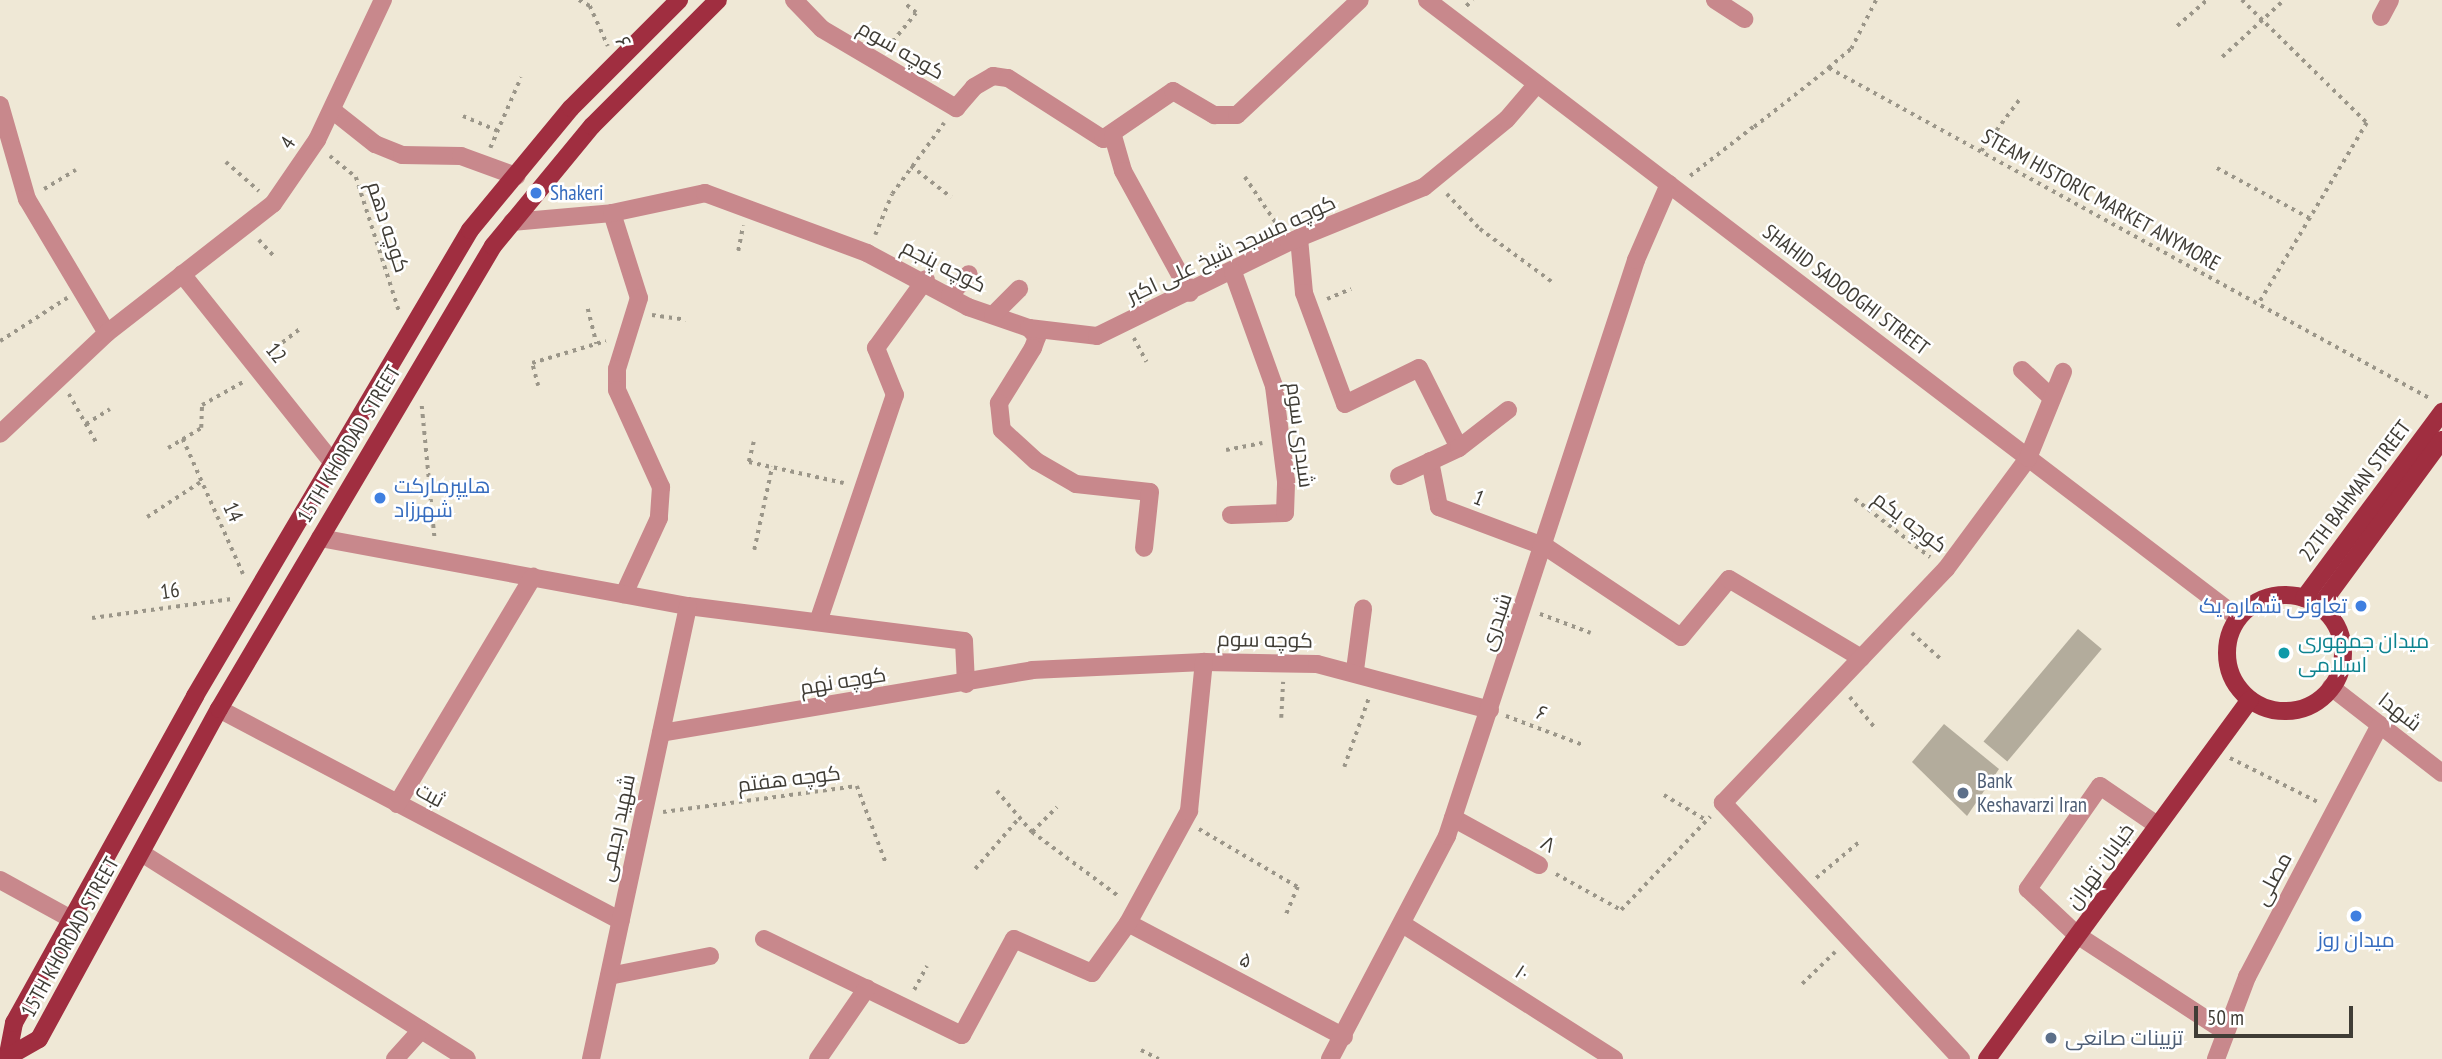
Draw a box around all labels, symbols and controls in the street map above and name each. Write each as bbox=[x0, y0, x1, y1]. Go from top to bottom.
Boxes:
street label: کوچه سوم bbox=[853, 15, 949, 85]
street label: ۶ bbox=[609, 32, 637, 52]
street label: STEAM HISTORIC MARKET ANYMORE bbox=[1976, 123, 2226, 277]
street label: 4 bbox=[275, 132, 301, 154]
street label: کوچه دهم bbox=[361, 178, 415, 276]
place label: Shakeri bbox=[550, 180, 604, 206]
marker: Shakeri bbox=[528, 185, 544, 201]
street label: کوچه مسجد شیخ علی اکبر bbox=[1122, 189, 1340, 309]
street label: SHAHID SADOOGHI STREET bbox=[1758, 219, 1934, 361]
street label: کوچه پنجم bbox=[897, 234, 991, 298]
street label: 12 bbox=[260, 338, 292, 368]
street label: 15TH KHORDAD STREET bbox=[292, 361, 406, 527]
street label: شبدری سوم bbox=[1281, 381, 1319, 489]
street label: 22TH BAHMAN STREET bbox=[2294, 416, 2416, 566]
place label: هایپرمارکت شهرزاد bbox=[394, 473, 490, 523]
street label: 1 bbox=[1470, 485, 1488, 511]
street label: کوچه یکم bbox=[1868, 486, 1952, 558]
marker: هایپرمارکت شهرزاد bbox=[372, 490, 388, 506]
street label: 14 bbox=[218, 498, 248, 526]
street label: 16 bbox=[159, 577, 181, 605]
street label: شبدری bbox=[1474, 590, 1518, 654]
place label: تعاونی شماره یک bbox=[2199, 593, 2347, 619]
marker: تعاونی شماره یک bbox=[2353, 598, 2369, 614]
street label: کوچه سوم bbox=[1217, 627, 1313, 653]
place label: میدان جمهوری اسلامی bbox=[2298, 628, 2429, 678]
marker: میدان جمهوری اسلامی bbox=[2276, 645, 2292, 661]
street label: کوچه نهم bbox=[798, 662, 888, 700]
street label: شهدا bbox=[2373, 687, 2427, 737]
street label: ۶ bbox=[1533, 699, 1551, 727]
street label: کوچه هفتم bbox=[736, 760, 842, 798]
place label: Bank Keshavarzi Iran bbox=[1977, 768, 2087, 818]
street label: شهید رحیمی bbox=[593, 772, 641, 884]
street label: ثبت bbox=[411, 777, 449, 813]
marker: Bank Keshavarzi Iran bbox=[1955, 785, 1971, 801]
street label: خیابان تهران bbox=[2061, 818, 2139, 914]
street label: ۸ bbox=[1536, 830, 1560, 858]
street label: مصلی bbox=[2249, 848, 2297, 910]
street label: 15TH KHORDAD STREET bbox=[16, 853, 124, 1021]
marker: میدان روز bbox=[2348, 908, 2364, 924]
place label: میدان روز bbox=[2317, 927, 2395, 953]
street label: ۵ bbox=[1235, 946, 1257, 974]
street label: ۱۰ bbox=[1510, 959, 1534, 987]
scale bar bbox=[2197, 992, 2356, 1036]
text: 50 m bbox=[2207, 1004, 2244, 1031]
place label: تزیینات صانعی bbox=[2065, 1025, 2183, 1051]
marker: تزیینات صانعی bbox=[2043, 1030, 2059, 1046]

